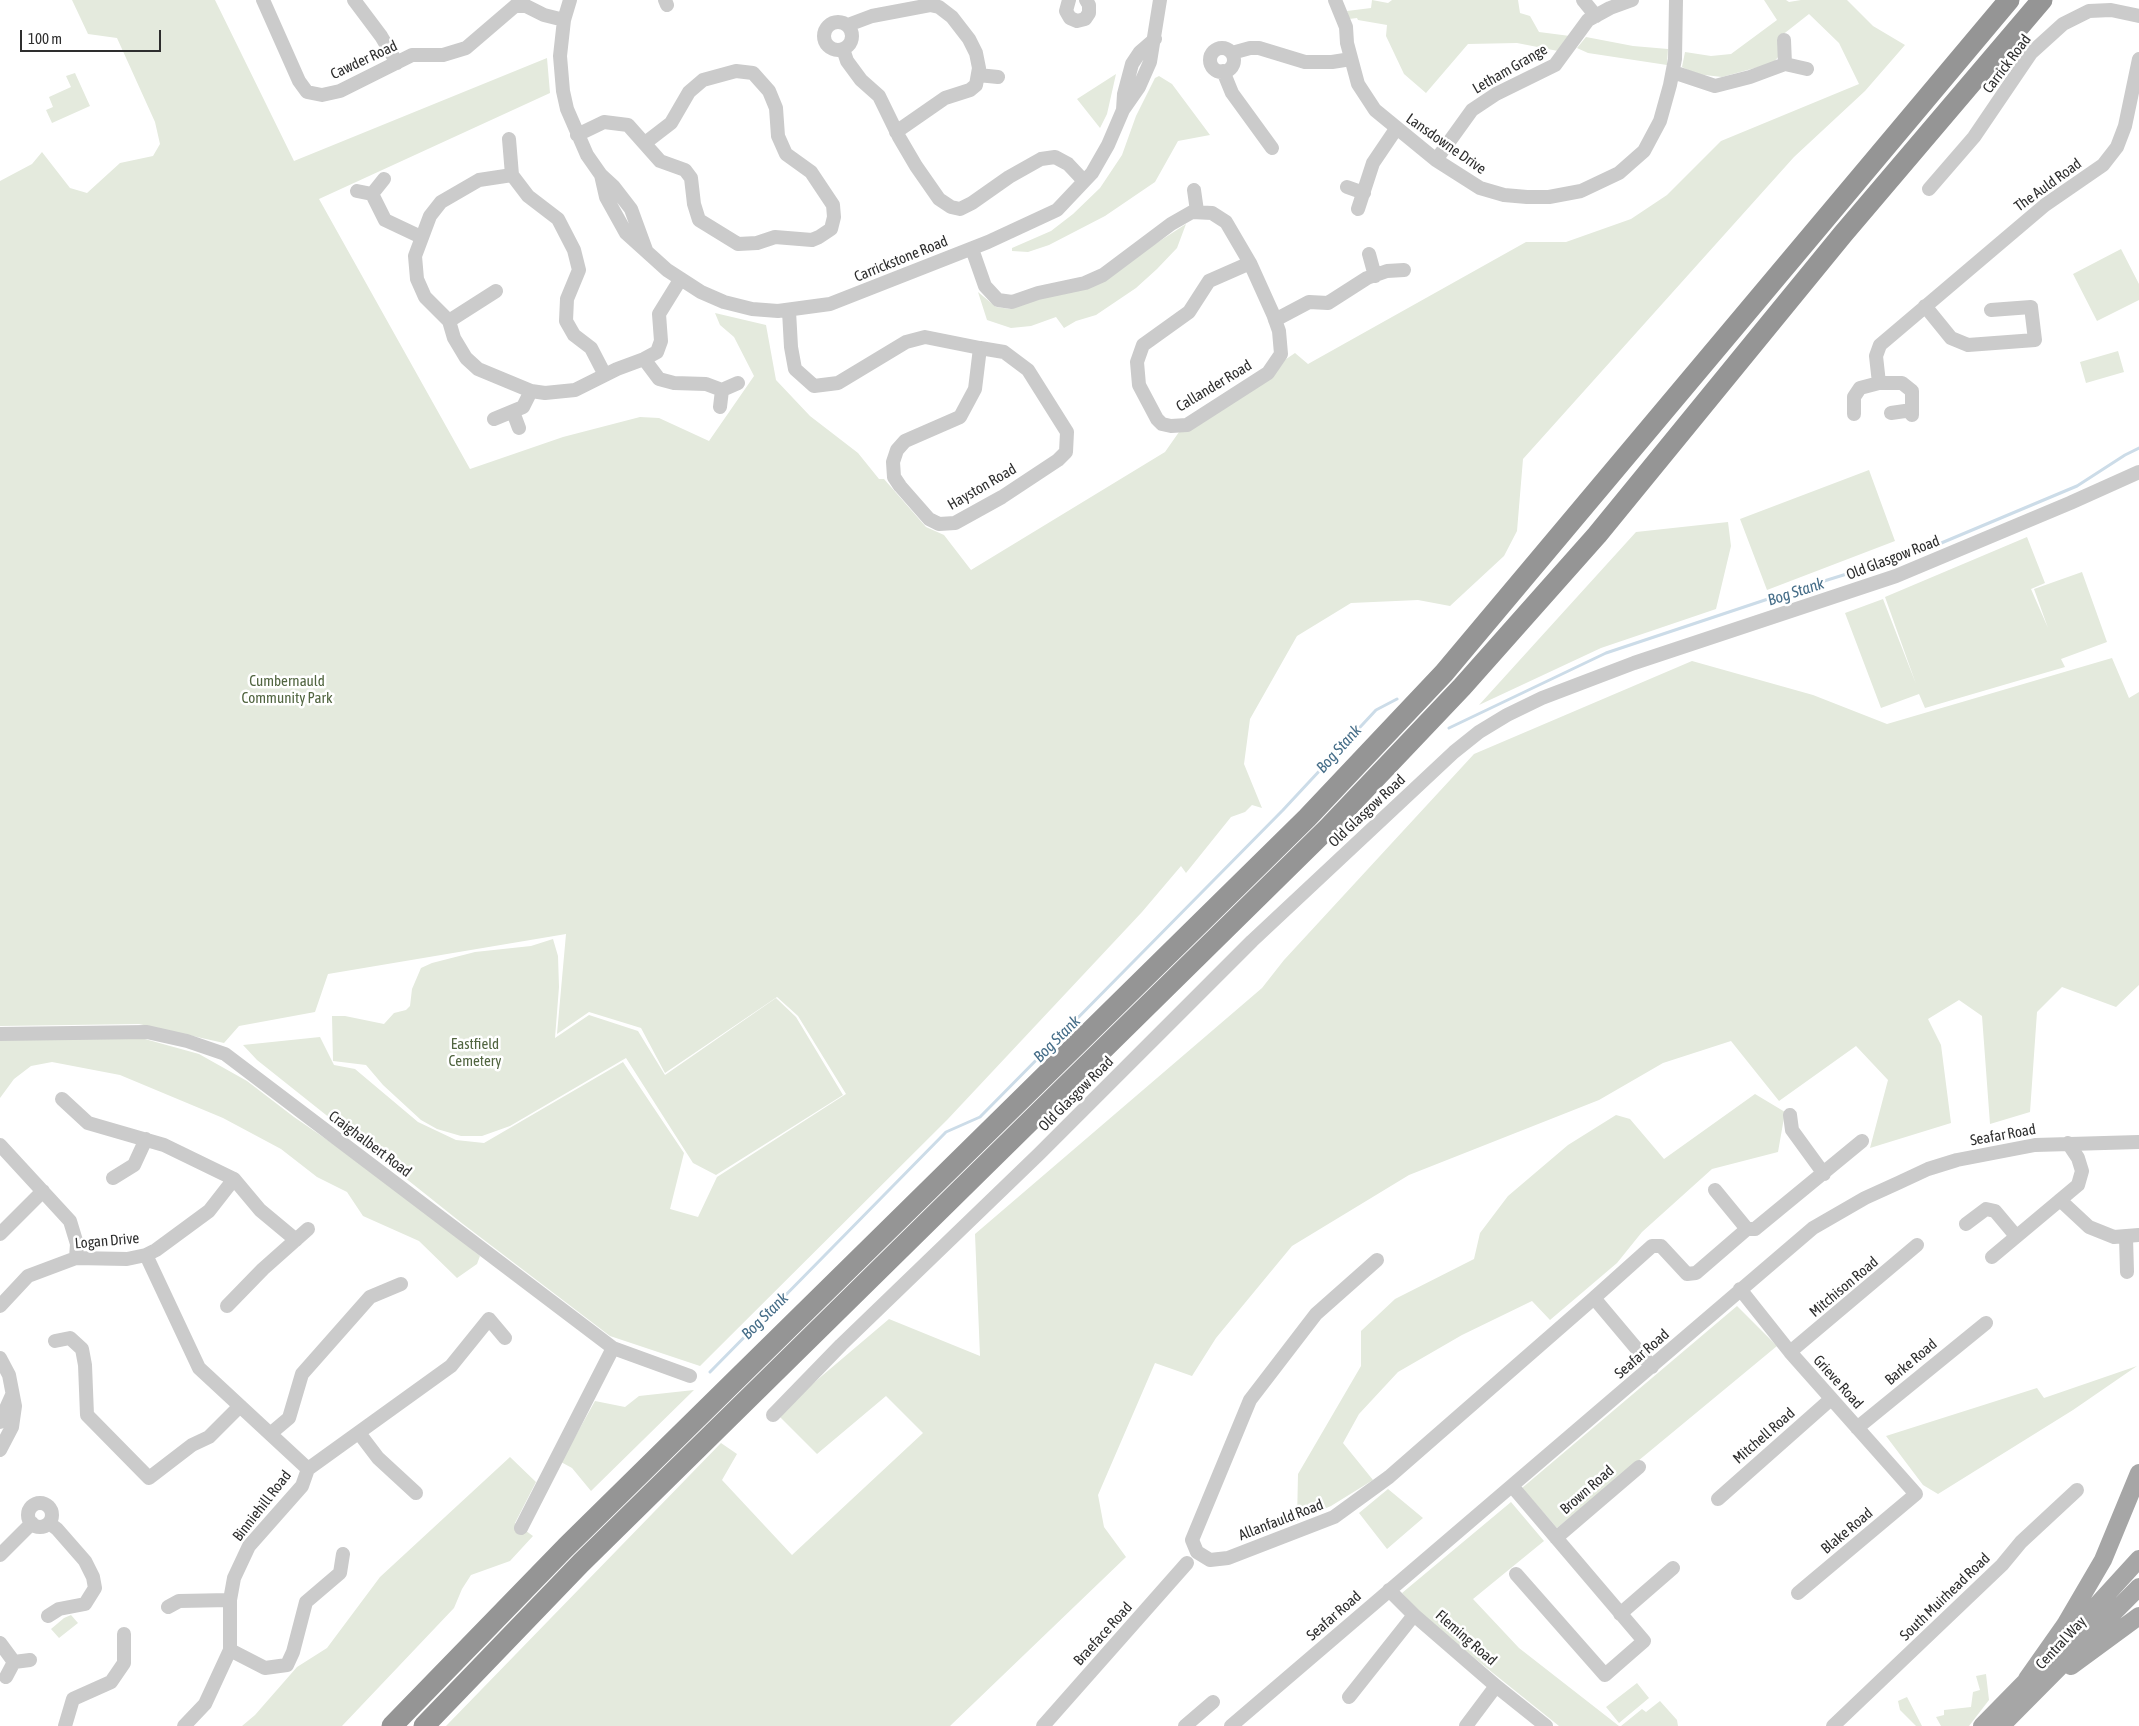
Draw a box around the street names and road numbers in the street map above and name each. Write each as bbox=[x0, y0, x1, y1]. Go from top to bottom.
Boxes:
street label: Carrick Road bbox=[1979, 31, 2035, 97]
street label: Cawder Road bbox=[328, 37, 400, 83]
street label: Letham Grange bbox=[1469, 40, 1551, 98]
street label: Lansdowne Drive bbox=[1403, 110, 1489, 178]
street label: The Auld Road bbox=[2011, 155, 2085, 215]
street label: Carrickstone Road bbox=[852, 232, 950, 286]
street label: Callander Road bbox=[1173, 356, 1255, 416]
street label: Hayston Road bbox=[944, 460, 1020, 514]
street label: Old Glasgow Road bbox=[1844, 532, 1942, 584]
street label: Old Glasgow Road bbox=[1325, 771, 1409, 851]
street label: Old Glasgow Road bbox=[1035, 1053, 1117, 1135]
street label: Craighalbert Road bbox=[325, 1107, 415, 1181]
street label: Seafar Road bbox=[1969, 1120, 2037, 1150]
street label: Logan Drive bbox=[74, 1229, 140, 1253]
street label: Mitchison Road bbox=[1806, 1253, 1882, 1321]
street label: Seafar Road bbox=[1611, 1325, 1673, 1383]
street label: Barke Road bbox=[1881, 1335, 1941, 1389]
street label: Grieve Road bbox=[1809, 1351, 1867, 1413]
street label: Mitchell Road bbox=[1729, 1404, 1799, 1468]
street label: Brown Road bbox=[1556, 1462, 1618, 1518]
street label: Binniehill Road bbox=[229, 1467, 295, 1545]
street label: Allanfauld Road bbox=[1236, 1496, 1326, 1544]
street label: Blake Road bbox=[1818, 1504, 1876, 1558]
street label: South Muirhead Road bbox=[1896, 1549, 1994, 1645]
street label: Seafar Road bbox=[1303, 1587, 1365, 1645]
street label: Braeface Road bbox=[1070, 1599, 1136, 1669]
street label: Fleming Road bbox=[1432, 1606, 1500, 1670]
street label: Central Way bbox=[2032, 1613, 2090, 1673]

